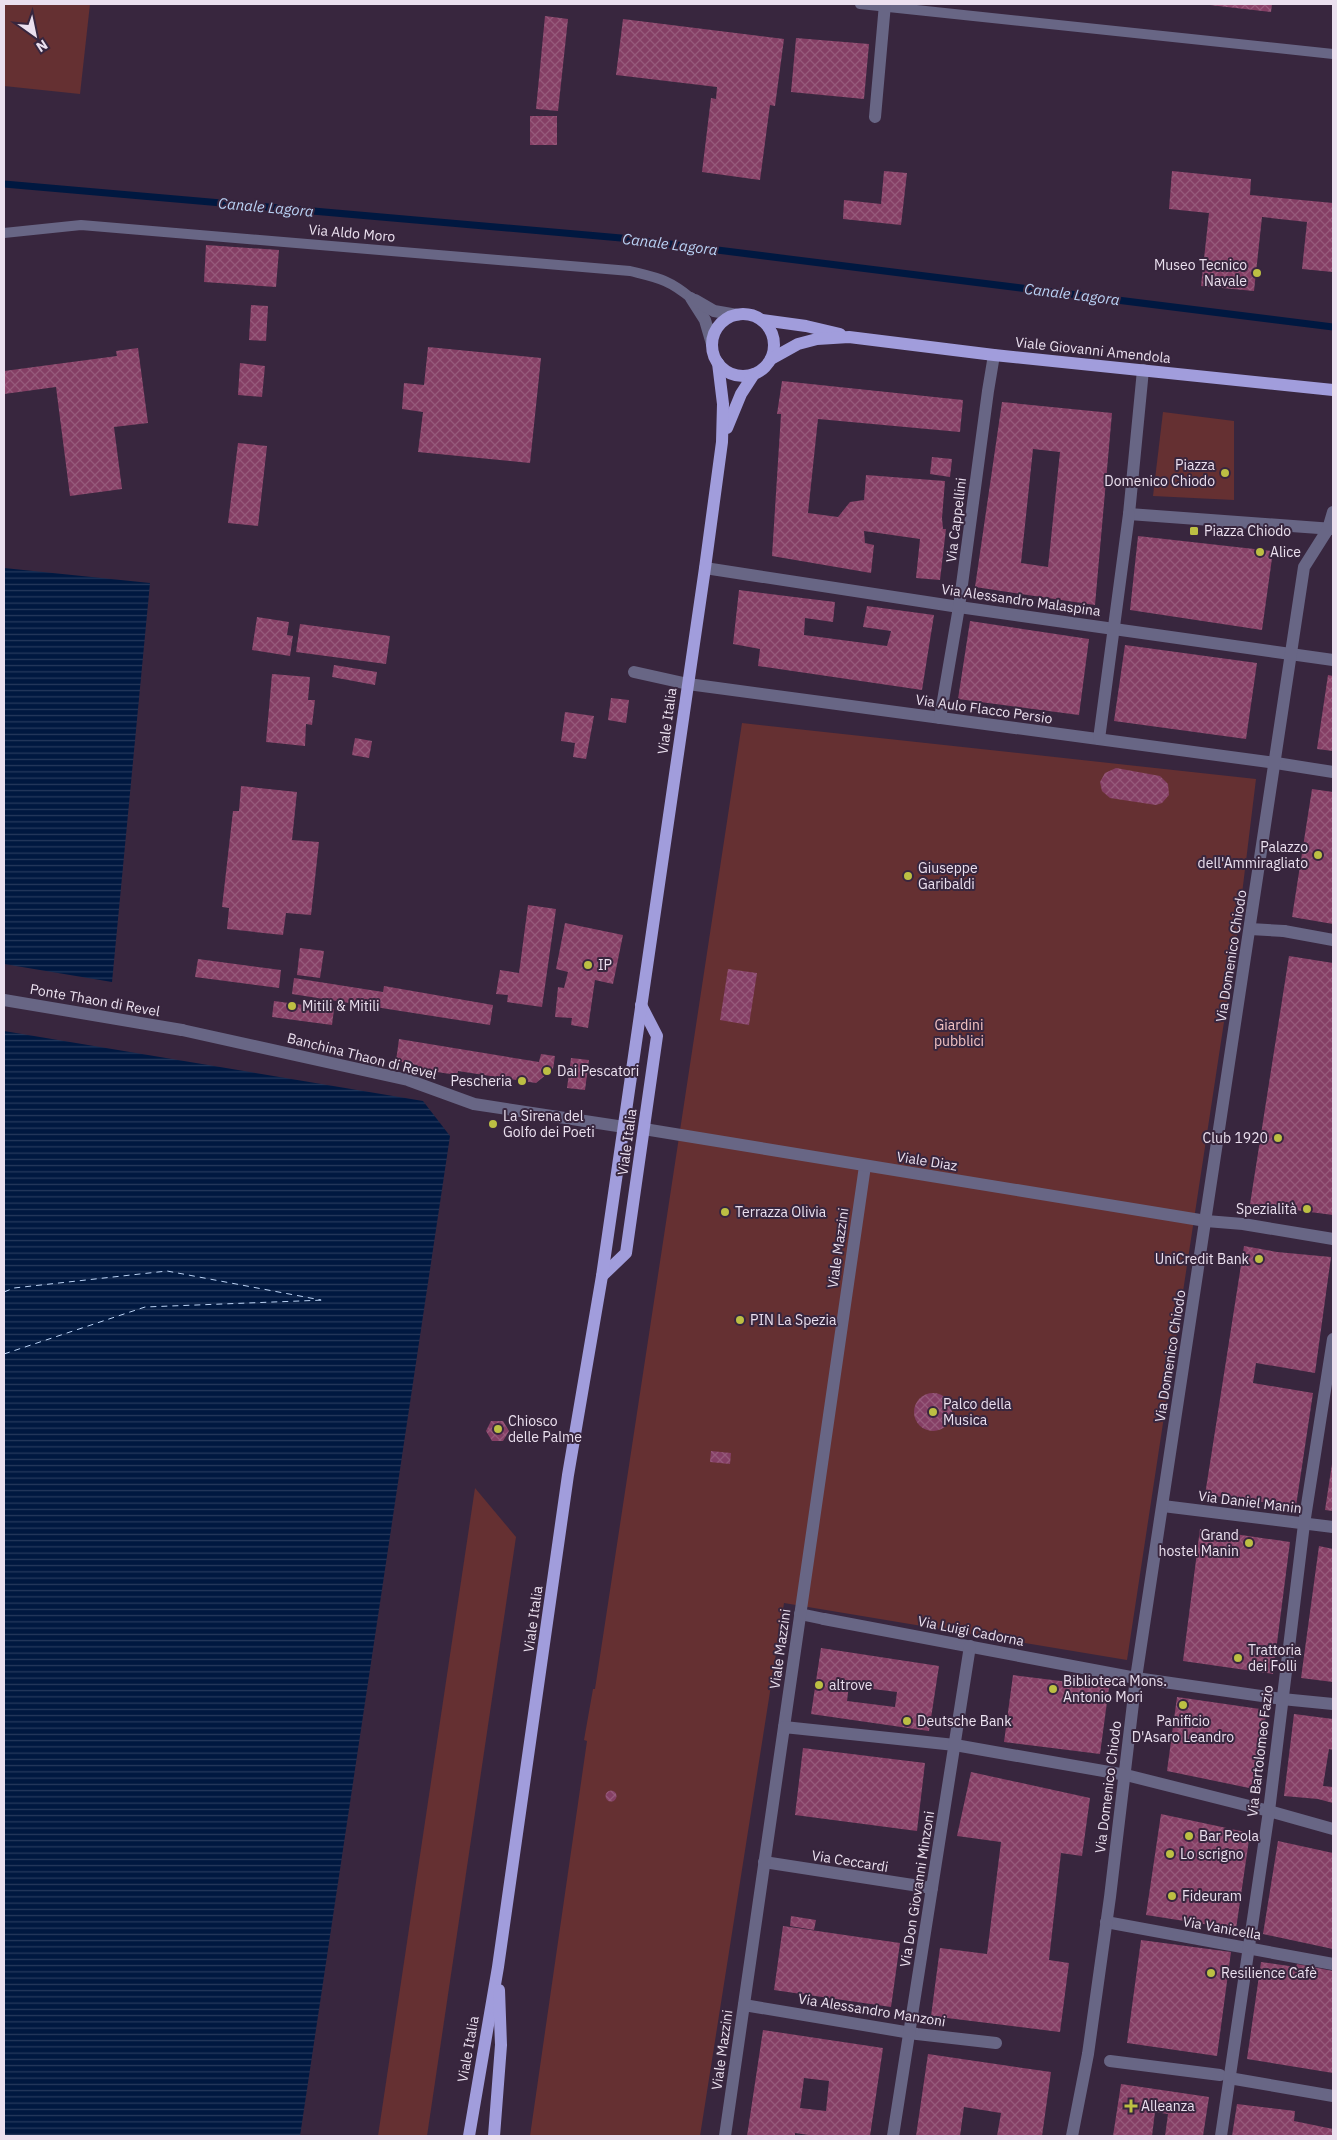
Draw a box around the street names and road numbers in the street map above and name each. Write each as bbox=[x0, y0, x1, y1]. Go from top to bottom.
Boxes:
street label: Via Aldo Moro bbox=[308, 220, 396, 246]
street label: Viale Giovanni Amendola bbox=[1014, 333, 1172, 367]
street label: Via Cappellini bbox=[942, 477, 970, 563]
street label: Via Alessandro Malaspina bbox=[940, 580, 1102, 620]
street label: Viale Italia bbox=[653, 686, 681, 755]
street label: Via Aulo Flacco Persio bbox=[914, 690, 1054, 728]
street label: Via Domenico Chiodo bbox=[1212, 889, 1250, 1023]
street label: Ponte Thaon di Revel bbox=[28, 980, 162, 1020]
street label: Banchina Thaon di Revel bbox=[285, 1029, 439, 1083]
street label: Viale Italia bbox=[613, 1107, 641, 1176]
street label: Viale Diaz bbox=[895, 1147, 959, 1175]
street label: Viale Mazzini bbox=[823, 1207, 853, 1289]
street label: Via Domenico Chiodo bbox=[1151, 1289, 1189, 1423]
street label: Via Daniel Manin bbox=[1197, 1487, 1303, 1517]
street label: Viale Italia bbox=[519, 1584, 547, 1653]
street label: Viale Mazzini bbox=[765, 1608, 795, 1690]
street label: Via Luigi Cadorna bbox=[916, 1612, 1026, 1650]
street label: Via Bartolomeo Fazio bbox=[1243, 1684, 1277, 1818]
street label: Via Domenico Chiodo bbox=[1091, 1720, 1125, 1854]
street label: Via Don Giovanni Minzoni bbox=[896, 1810, 938, 1968]
street label: Via Ceccardi bbox=[810, 1846, 890, 1876]
street label: Via Vanicella bbox=[1181, 1912, 1263, 1944]
street label: Via Alessandro Manzoni bbox=[797, 1989, 947, 2031]
street label: Viale Mazzini bbox=[707, 2009, 737, 2091]
street label: Viale Italia bbox=[453, 2014, 483, 2084]

